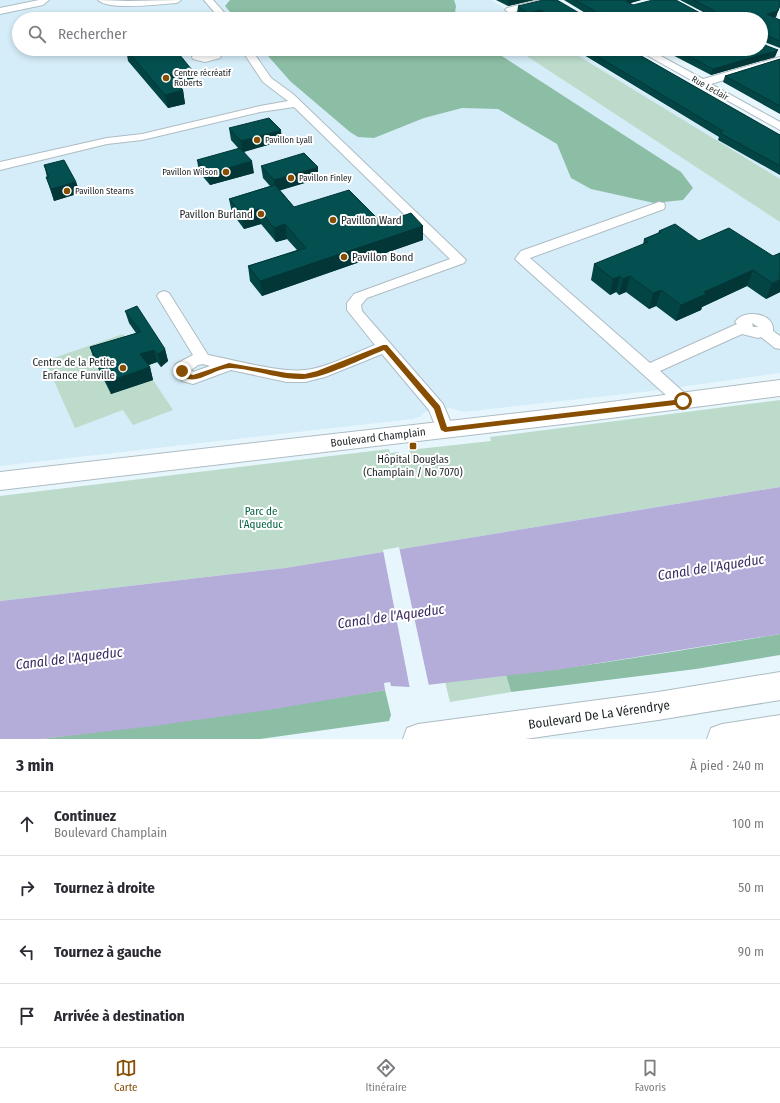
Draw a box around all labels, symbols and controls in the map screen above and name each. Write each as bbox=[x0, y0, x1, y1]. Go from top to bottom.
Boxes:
search box bbox=[12, 12, 768, 56]
icon: search bbox=[26, 23, 48, 45]
text: Rechercher bbox=[58, 25, 127, 43]
place label: Centre récréatif Roberts bbox=[174, 68, 232, 88]
marker: Centre récréatif Roberts bbox=[161, 73, 171, 83]
street label: Rue Leclair bbox=[690, 74, 731, 103]
marker: Pavillon Lyall bbox=[252, 135, 262, 145]
place label: Pavillon Lyall bbox=[265, 135, 313, 145]
place label: Pavillon Wilson bbox=[162, 167, 218, 177]
marker: Pavillon Wilson bbox=[221, 167, 231, 177]
marker: Pavillon Finley bbox=[286, 173, 296, 183]
place label: Pavillon Finley bbox=[299, 173, 352, 183]
marker: Pavillon Stearns bbox=[62, 186, 72, 196]
place label: Pavillon Stearns bbox=[75, 186, 134, 196]
place label: Pavillon Burland bbox=[179, 208, 253, 221]
marker: Pavillon Burland bbox=[256, 209, 266, 219]
place label: Pavillon Ward bbox=[341, 214, 402, 227]
marker: Pavillon Ward bbox=[328, 215, 338, 225]
place label: Pavillon Bond bbox=[352, 251, 414, 264]
marker: Pavillon Bond bbox=[339, 252, 349, 262]
place label: Centre de la Petite Enfance Funville bbox=[32, 356, 115, 382]
route end bbox=[173, 362, 191, 380]
marker: Centre de la Petite Enfance Funville bbox=[118, 363, 128, 373]
route start bbox=[674, 392, 692, 410]
street label: Boulevard Champlain bbox=[330, 425, 426, 450]
marker: Hôpital Douglas (Champlain / No 7070) bbox=[408, 441, 418, 451]
place label: Hôpital Douglas (Champlain / No 7070) bbox=[363, 453, 463, 479]
park label: Parc de l'Aqueduc bbox=[239, 505, 283, 531]
water label: Canal de l'Aqueduc bbox=[657, 551, 767, 584]
water label: Canal de l'Aqueduc bbox=[337, 600, 447, 632]
water label: Canal de l'Aqueduc bbox=[15, 643, 125, 673]
street label: Boulevard De La Vérendrye bbox=[527, 697, 671, 732]
text: 3 min bbox=[16, 755, 54, 776]
text: À pied · 240 m bbox=[690, 758, 764, 773]
text: Continuez bbox=[54, 807, 116, 825]
icon: ahead bbox=[16, 813, 38, 835]
text: 100 m bbox=[732, 816, 764, 831]
text: Boulevard Champlain bbox=[54, 825, 167, 840]
icon: right bbox=[16, 877, 38, 899]
text: Tournez à droite bbox=[54, 879, 155, 897]
text: 50 m bbox=[738, 880, 764, 895]
icon: left bbox=[16, 941, 38, 963]
text: Tournez à gauche bbox=[54, 943, 161, 961]
text: 90 m bbox=[738, 944, 764, 959]
icon: arrive bbox=[16, 1005, 38, 1027]
text: Arrivée à destination bbox=[54, 1007, 185, 1025]
tab: Carte bbox=[114, 1057, 138, 1094]
tab: Itinéraire bbox=[366, 1057, 407, 1094]
tab: Favoris bbox=[635, 1057, 666, 1094]

